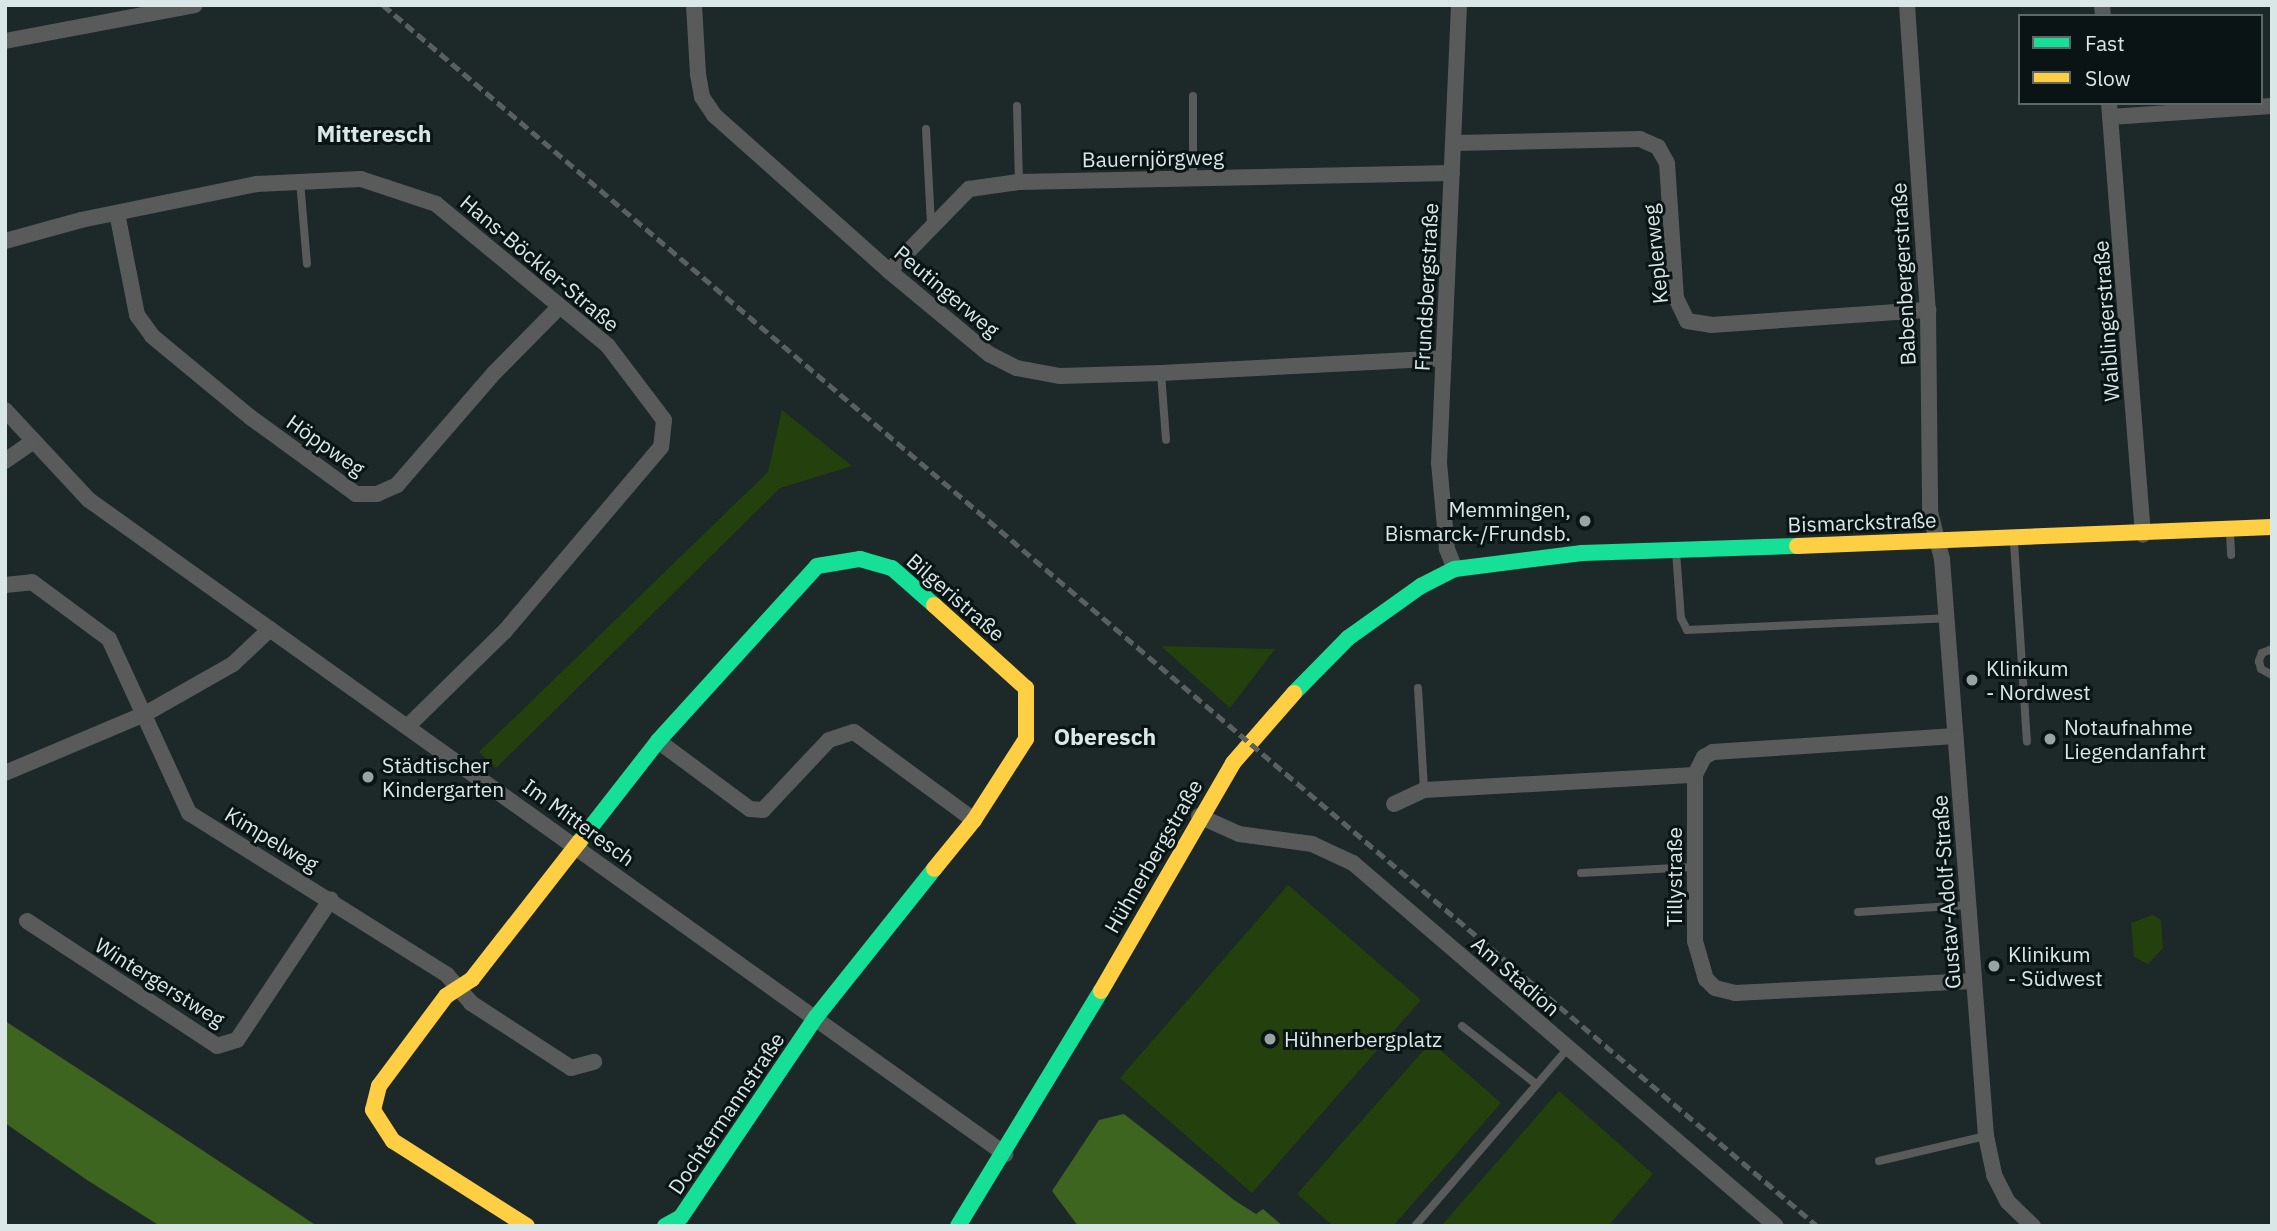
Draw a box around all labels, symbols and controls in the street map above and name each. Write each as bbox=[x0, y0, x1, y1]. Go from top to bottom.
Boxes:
legend bbox=[2018, 14, 2263, 105]
text: Fast bbox=[2085, 29, 2125, 57]
text: Slow bbox=[2085, 64, 2131, 92]
district label: Mitteresch bbox=[316, 119, 432, 147]
street label: Bauernjörgweg bbox=[1082, 144, 1224, 172]
street label: Babenbergerstraße bbox=[1886, 182, 1920, 366]
street label: Hans-Böckler-Straße bbox=[456, 189, 624, 337]
street label: Frundsbergstraße bbox=[1409, 202, 1443, 372]
street label: Keplerweg bbox=[1637, 203, 1673, 305]
street label: Peutingerweg bbox=[889, 240, 1005, 342]
street label: Waiblingerstraße bbox=[2088, 240, 2124, 402]
street label: Höppweg bbox=[282, 409, 370, 481]
place label: Memmingen, Bismarck-/Frundsb. bbox=[1385, 496, 1571, 546]
street label: Bismarckstraße bbox=[1787, 507, 1937, 537]
marker: Memmingen, Bismarck-/Frundsb. bbox=[1577, 513, 1593, 529]
street label: Bilgeristraße bbox=[902, 548, 1010, 646]
place label: Klinikum - Nordwest bbox=[1986, 655, 2091, 705]
marker: Klinikum - Nordwest bbox=[1964, 672, 1980, 688]
place label: Notaufnahme Liegendanfahrt bbox=[2064, 714, 2206, 764]
district label: Oberesch bbox=[1054, 722, 1156, 750]
marker: Notaufnahme Liegendanfahrt bbox=[2042, 731, 2058, 747]
place label: Städtischer Kindergarten bbox=[382, 752, 504, 802]
marker: Städtischer Kindergarten bbox=[360, 769, 376, 785]
street label: Im Mitteresch bbox=[518, 773, 640, 871]
street label: Hühnerbergstraße bbox=[1099, 775, 1207, 937]
street label: Gustav-Adolf-Straße bbox=[1927, 794, 1965, 990]
street label: Kimpelweg bbox=[221, 801, 323, 877]
street label: Tillystraße bbox=[1661, 827, 1687, 927]
street label: Am Stadion bbox=[1467, 931, 1565, 1021]
street label: Wintergerstweg bbox=[90, 932, 230, 1032]
place label: Klinikum - Südwest bbox=[2008, 941, 2103, 991]
marker: Klinikum - Südwest bbox=[1986, 958, 2002, 974]
place label: Hühnerbergplatz bbox=[1284, 1026, 1442, 1052]
street label: Dochtermannstraße bbox=[663, 1027, 789, 1199]
marker: Hühnerbergplatz bbox=[1262, 1031, 1278, 1047]

